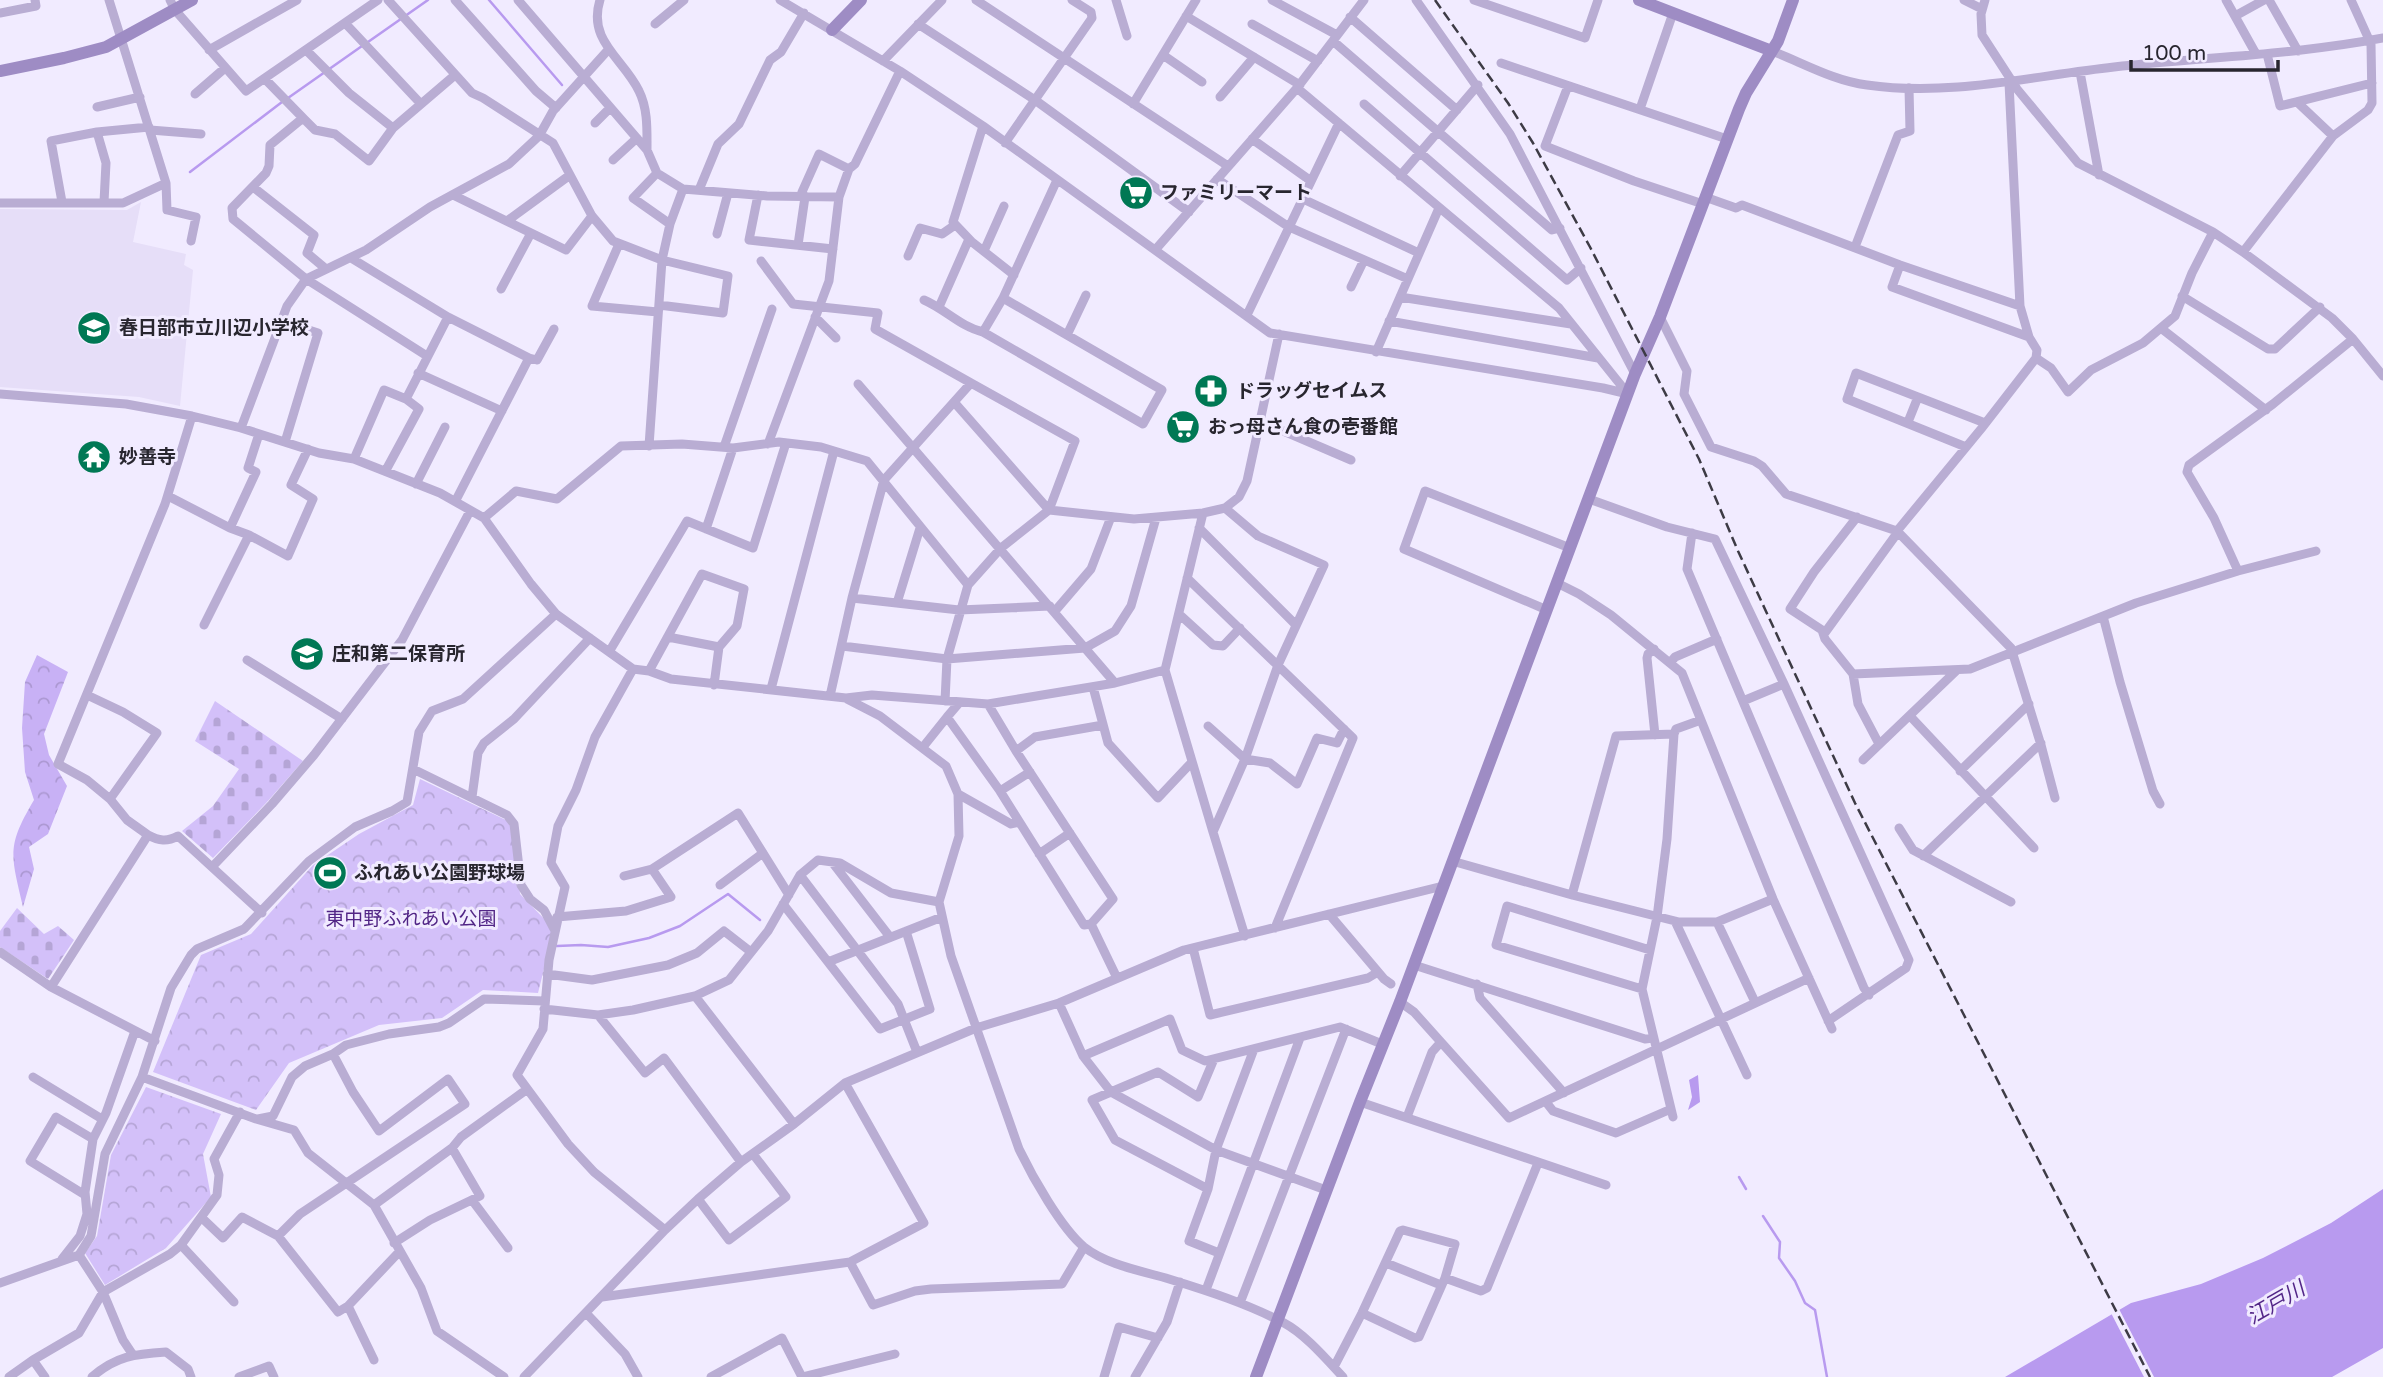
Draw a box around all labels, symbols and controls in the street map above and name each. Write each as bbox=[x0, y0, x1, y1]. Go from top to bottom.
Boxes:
scale bar bbox=[2131, 28, 2278, 72]
text: 100 m bbox=[2142, 41, 2206, 66]
supermarket icon: ファミリーマート bbox=[1117, 174, 1155, 212]
place label: ファミリーマート bbox=[1160, 182, 1312, 204]
school or university icon: 春日部市立川辺小学校 bbox=[75, 309, 113, 347]
place label: 春日部市立川辺小学校 bbox=[119, 317, 309, 339]
pharmacy icon: ドラッグセイムス bbox=[1192, 372, 1230, 410]
place label: ドラッグセイムス bbox=[1236, 380, 1388, 402]
supermarket icon: おっ母さん食の壱番館 bbox=[1164, 408, 1202, 446]
place label: おっ母さん食の壱番館 bbox=[1208, 416, 1398, 438]
temple icon: 妙善寺 bbox=[75, 438, 113, 476]
place label: 妙善寺 bbox=[119, 446, 176, 468]
school or university icon: 庄和第二保育所 bbox=[288, 635, 326, 673]
place label: 庄和第二保育所 bbox=[332, 643, 465, 665]
sports icon: ふれあい公園野球場 bbox=[311, 854, 349, 892]
place label: ふれあい公園野球場 bbox=[354, 862, 525, 884]
park label: 東中野ふれあい公園 bbox=[325, 908, 497, 930]
water label: 江戸川 bbox=[2242, 1275, 2311, 1330]

